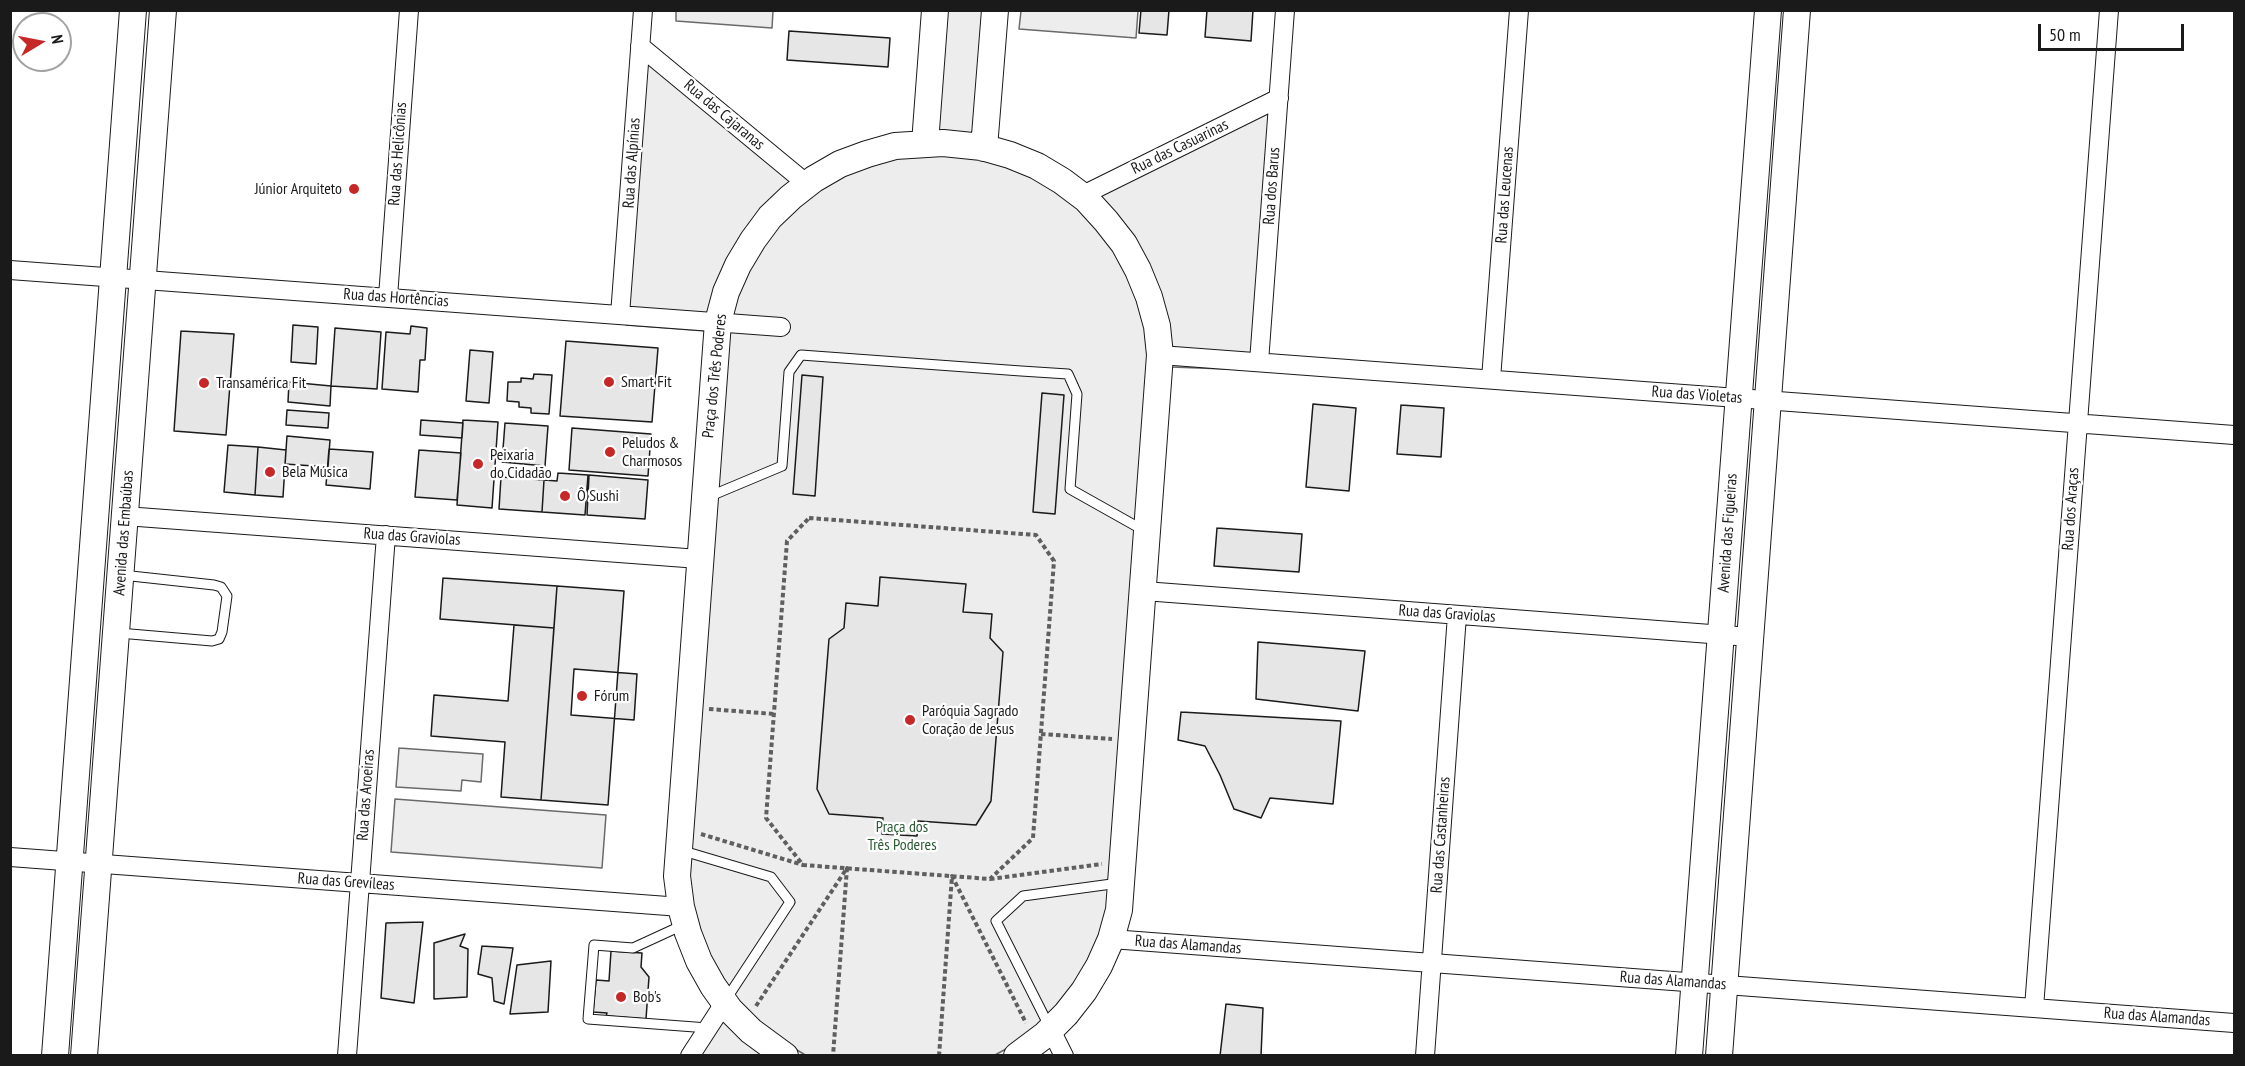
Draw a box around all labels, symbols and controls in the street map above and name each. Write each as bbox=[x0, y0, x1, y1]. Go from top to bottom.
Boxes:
north arrow bbox=[12, 12, 72, 72]
scale bar bbox=[2041, 12, 2186, 50]
text: 50 m bbox=[2049, 23, 2081, 46]
text: N bbox=[47, 33, 68, 45]
street label: Rua das Cajaranas bbox=[680, 76, 768, 154]
street label: Rua das Helicônias bbox=[385, 102, 411, 206]
street label: Rua das Casuarinas bbox=[1128, 115, 1232, 179]
street label: Rua das Alpínias bbox=[619, 117, 645, 209]
street label: Rua das Leucenas bbox=[1492, 146, 1518, 244]
street label: Rua dos Barus bbox=[1260, 147, 1284, 225]
place label: Júnior Arquiteto bbox=[255, 179, 342, 199]
marker: Júnior Arquiteto bbox=[347, 182, 361, 196]
street label: Rua das Hortências bbox=[343, 285, 449, 311]
street label: Praça dos Três Poderes bbox=[699, 313, 731, 439]
place label: Smart Fit bbox=[621, 372, 672, 392]
place label: Transamérica Fit bbox=[216, 373, 306, 393]
marker: Smart Fit bbox=[602, 375, 616, 389]
marker: Transamérica Fit bbox=[197, 376, 211, 390]
street label: Rua das Violetas bbox=[1651, 382, 1743, 408]
place label: Peludos & Charmosos bbox=[622, 433, 682, 471]
place label: Peixaria do Cidadão bbox=[490, 445, 552, 483]
marker: Peludos & Charmosos bbox=[603, 445, 617, 459]
marker: Peixaria do Cidadão bbox=[471, 457, 485, 471]
place label: Bela Música bbox=[282, 462, 348, 482]
marker: Bela Música bbox=[263, 465, 277, 479]
street label: Rua dos Araças bbox=[2059, 467, 2083, 551]
street label: Avenida das Embaúbas bbox=[110, 470, 138, 596]
street label: Avenida das Figueiras bbox=[1714, 473, 1742, 593]
place label: Ô Sushi bbox=[577, 486, 619, 506]
marker: Ô Sushi bbox=[558, 489, 572, 503]
street label: Rua das Graviolas bbox=[363, 524, 461, 550]
street label: Rua das Graviolas bbox=[1398, 601, 1496, 627]
place label: Fórum bbox=[594, 686, 629, 706]
marker: Fórum bbox=[575, 689, 589, 703]
place label: Paróquia Sagrado Coração de Jesus bbox=[922, 701, 1018, 739]
marker: Paróquia Sagrado Coração de Jesus bbox=[903, 713, 917, 727]
street label: Rua das Aroeiras bbox=[353, 749, 379, 841]
street label: Rua das Castanheiras bbox=[1427, 776, 1455, 894]
park label: Praça dos Três Poderes bbox=[867, 817, 937, 855]
street label: Rua das Grevíleas bbox=[297, 869, 395, 895]
street label: Rua das Alamandas bbox=[1134, 932, 1242, 958]
street label: Rua das Alamandas bbox=[1619, 968, 1727, 994]
place label: Bob's bbox=[633, 987, 661, 1007]
marker: Bob's bbox=[614, 990, 628, 1004]
street label: Rua das Alamandas bbox=[2103, 1004, 2211, 1030]

